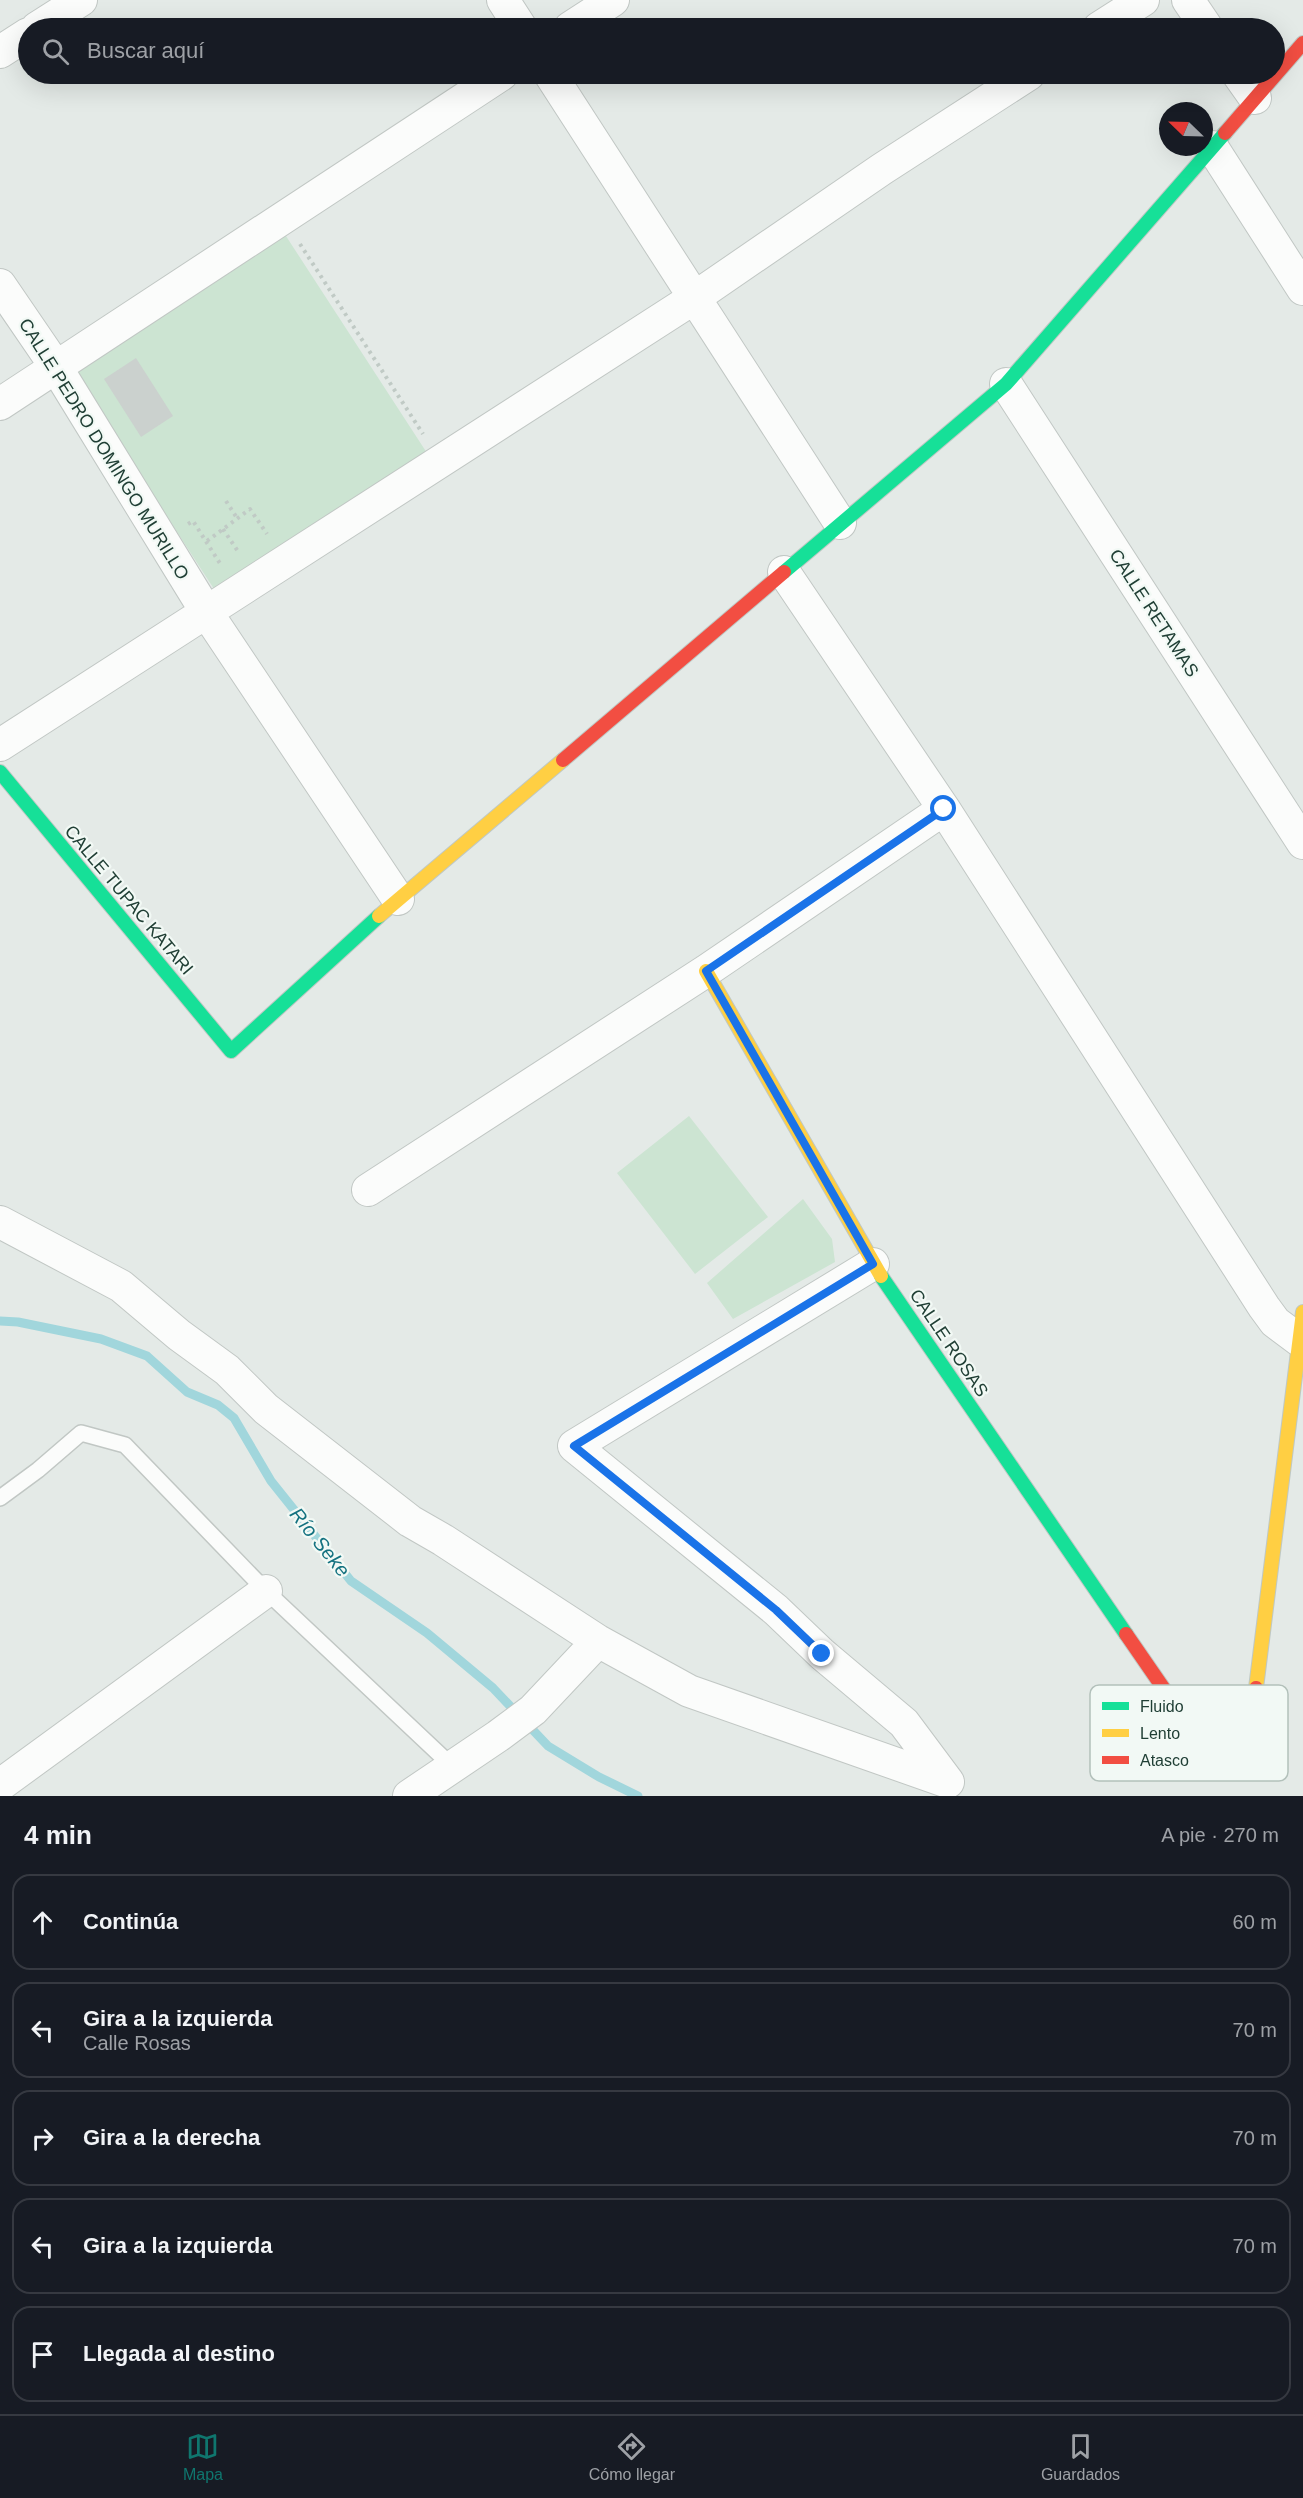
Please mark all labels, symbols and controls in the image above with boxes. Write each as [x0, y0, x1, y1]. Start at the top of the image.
search box [18, 18, 1285, 84]
icon: search [39, 35, 72, 68]
text: Buscar aquí [87, 38, 204, 63]
north arrow [1159, 102, 1213, 156]
street label: CALLE PEDRO DOMINGO MURILLO [15, 315, 193, 583]
street label: CALLE RETAMAS [1105, 546, 1203, 680]
route start [930, 795, 956, 821]
street label: CALLE TUPAC KATARI [61, 821, 197, 979]
street label: CALLE ROSAS [906, 1286, 992, 1400]
water label: Río Seke [286, 1503, 354, 1581]
route end [808, 1640, 834, 1666]
legend [1090, 1685, 1288, 1781]
text: Fluido [1140, 1698, 1184, 1715]
text: Lento [1140, 1725, 1180, 1742]
text: Atasco [1140, 1752, 1189, 1769]
text: 4 min [24, 1820, 92, 1850]
text: A pie · 270 m [1161, 1824, 1279, 1846]
icon: ahead [26, 1906, 59, 1939]
text: Continúa [83, 1909, 178, 1934]
text: 60 m [1233, 1911, 1277, 1933]
text: Gira a la izquierda [83, 2006, 273, 2031]
icon: left [26, 2014, 59, 2047]
text: 70 m [1233, 2019, 1277, 2041]
text: Calle Rosas [83, 2032, 191, 2054]
icon: right [26, 2122, 59, 2155]
text: Gira a la derecha [83, 2125, 260, 2150]
text: 70 m [1233, 2127, 1277, 2149]
icon: left [26, 2230, 59, 2263]
text: Gira a la izquierda [83, 2233, 273, 2258]
text: 70 m [1233, 2235, 1277, 2257]
icon: arrive [26, 2338, 59, 2371]
text: Llegada al destino [83, 2341, 275, 2366]
tab: Mapa [183, 2430, 223, 2484]
tab: Cómo llegar [589, 2430, 675, 2484]
tab: Guardados [1041, 2430, 1120, 2484]

